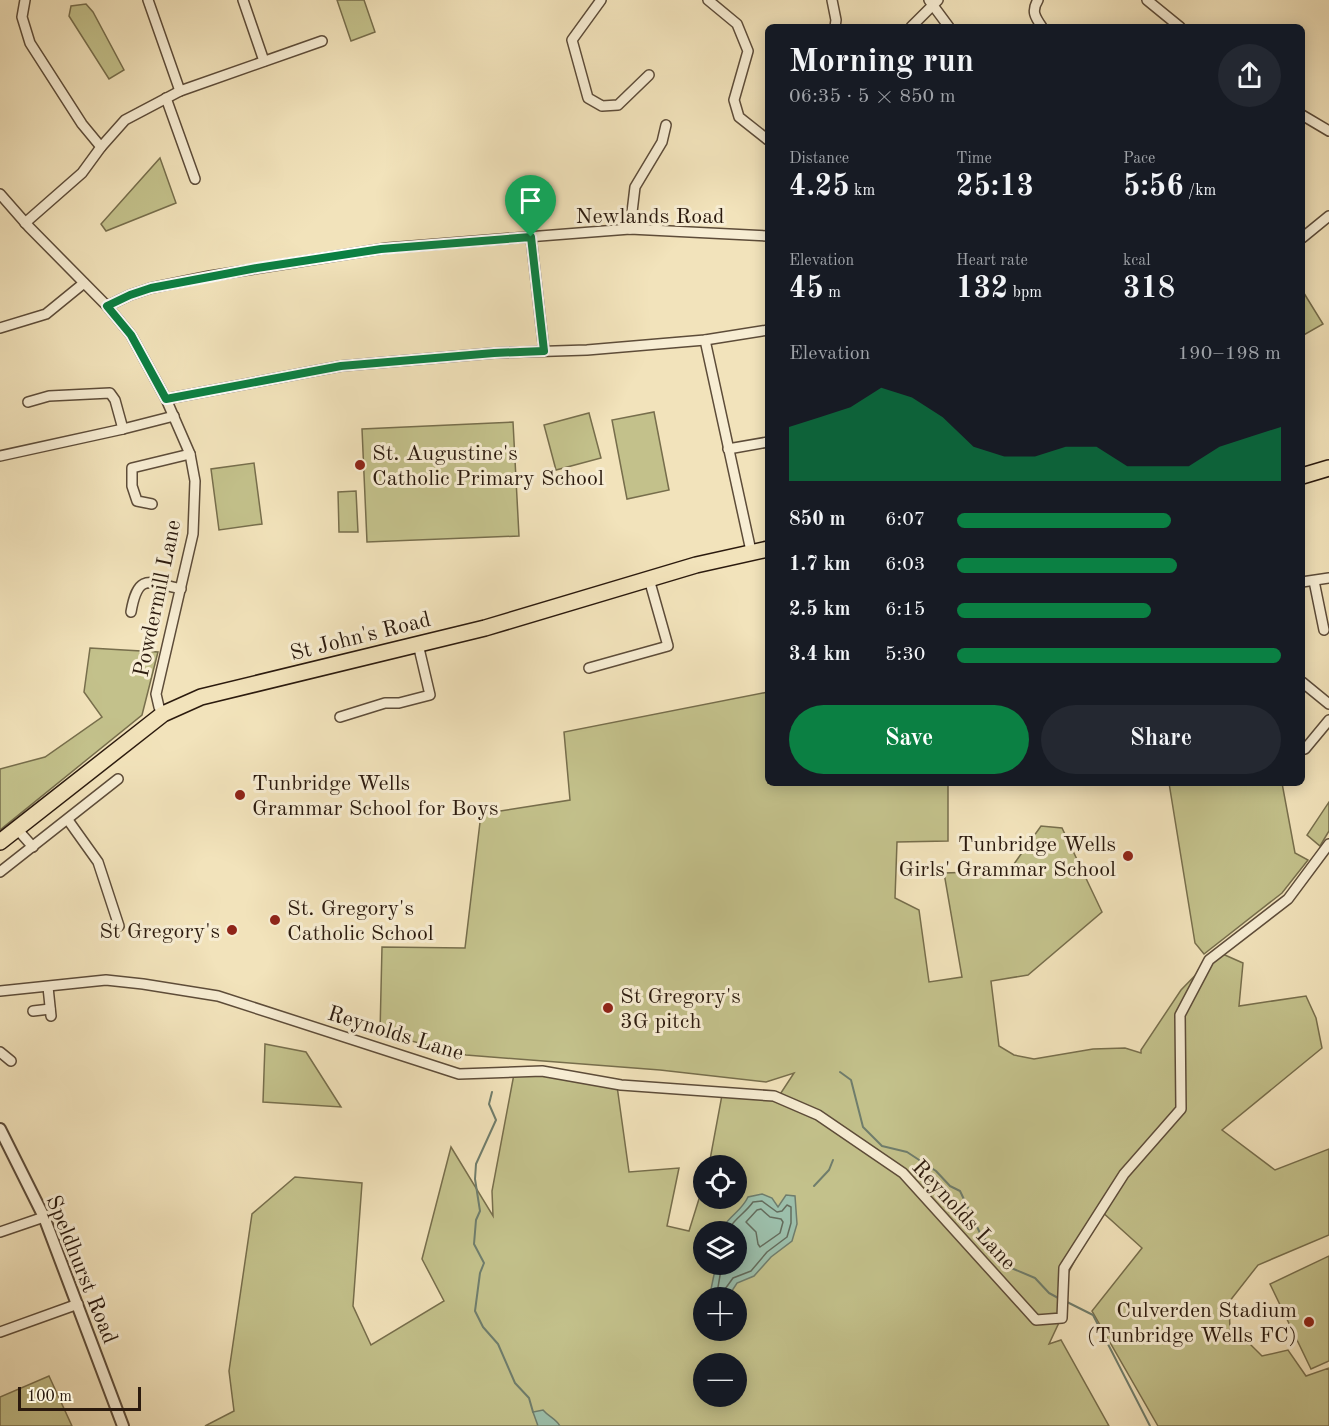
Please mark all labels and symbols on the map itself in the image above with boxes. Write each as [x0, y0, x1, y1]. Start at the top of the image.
pin [505, 175, 556, 237]
street label: Newlands Road [575, 206, 725, 228]
place label: St. Augustine's Catholic Primary School [372, 443, 604, 490]
marker: St. Augustine's Catholic Primary School [353, 458, 367, 472]
street label: Powdermill Lane [131, 518, 185, 679]
street label: St John's Road [288, 609, 433, 665]
place label: Tunbridge Wells Grammar School for Boys [252, 773, 499, 820]
marker: Tunbridge Wells Grammar School for Boys [233, 788, 247, 802]
place label: Tunbridge Wells Girls' Grammar School [899, 834, 1116, 881]
marker: Tunbridge Wells Girls' Grammar School [1121, 849, 1135, 863]
place label: St. Gregory's Catholic School [287, 898, 434, 945]
marker: St. Gregory's Catholic School [268, 913, 282, 927]
place label: St Gregory's [99, 921, 220, 943]
marker: St Gregory's [225, 923, 239, 937]
place label: St Gregory's 3G pitch [620, 986, 741, 1033]
marker: St Gregory's 3G pitch [601, 1001, 615, 1015]
street label: Reynolds Lane [325, 1003, 466, 1065]
street label: Reynolds Lane [907, 1156, 1020, 1274]
street label: Speldhurst Road [41, 1192, 121, 1347]
place label: Culverden Stadium (Tunbridge Wells FC) [1087, 1300, 1297, 1347]
marker: Culverden Stadium (Tunbridge Wells FC) [1302, 1315, 1316, 1329]
scale bar [18, 1384, 141, 1412]

